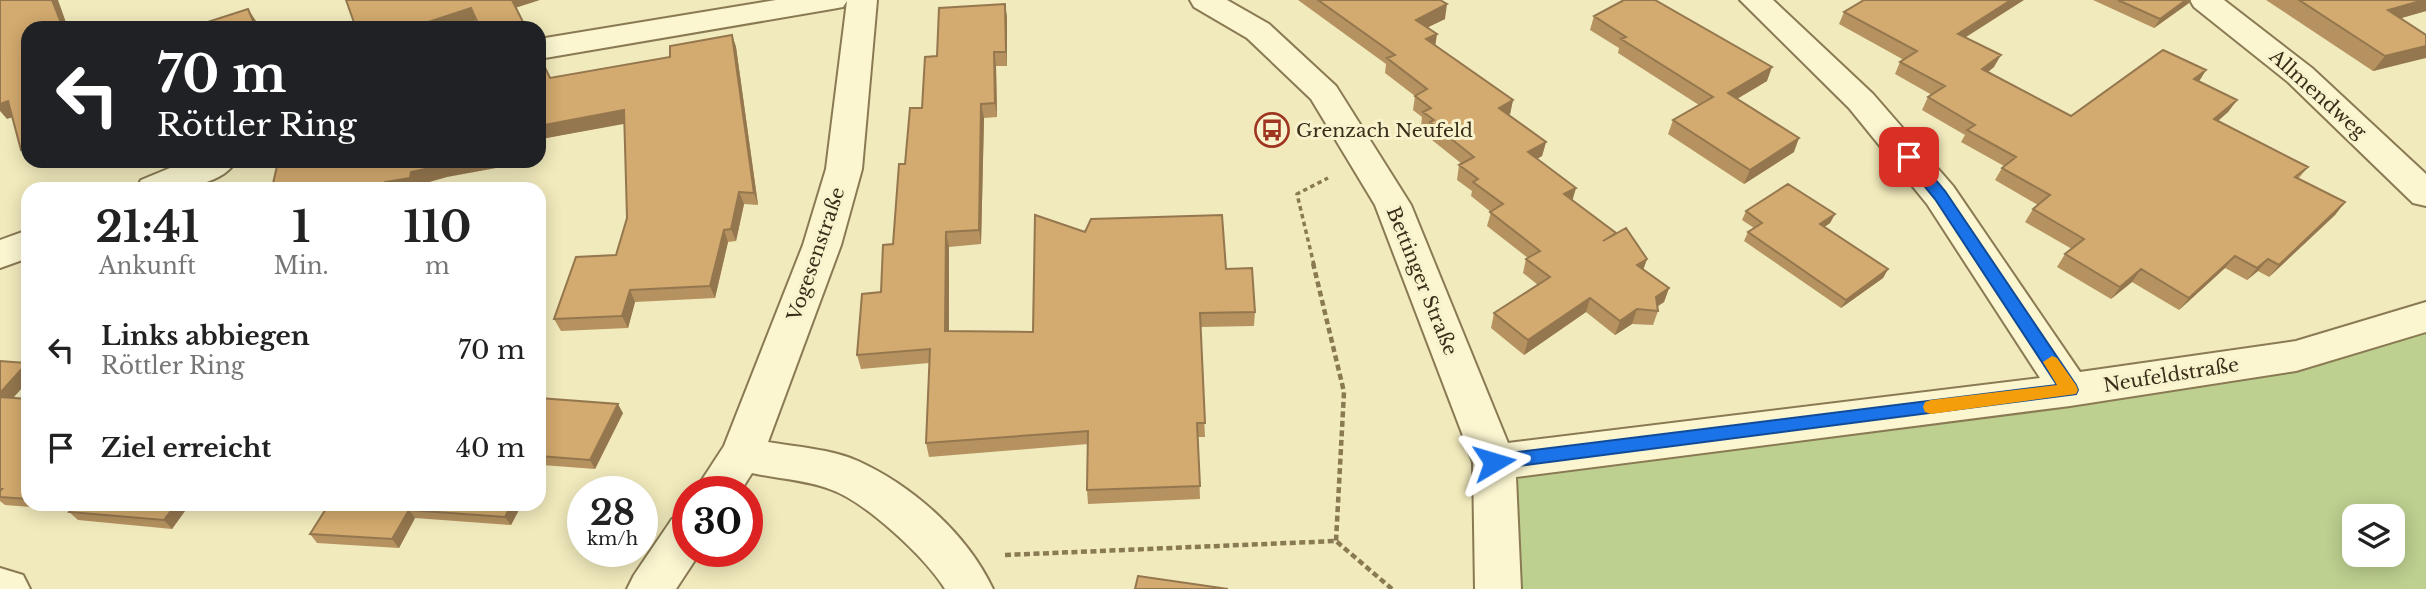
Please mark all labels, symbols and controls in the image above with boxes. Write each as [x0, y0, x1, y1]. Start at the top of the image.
text: 70 m [157, 44, 287, 105]
street label: Allmendweg [2264, 44, 2372, 144]
icon: left [42, 49, 133, 140]
text: Röttler Ring [157, 105, 357, 145]
bus stop icon: Grenzach Neufeld [1253, 111, 1291, 149]
place label: Grenzach Neufeld [1296, 119, 1473, 142]
pin [1879, 127, 1939, 187]
icon: arrive [1890, 138, 1928, 176]
street label: Vogesenstraße [782, 184, 850, 325]
text: 21:41 [96, 201, 199, 253]
text: 1 [292, 201, 310, 253]
text: 110 [403, 201, 472, 253]
street label: Bettinger Straße [1382, 203, 1462, 359]
text: Ankunft [99, 252, 196, 280]
text: Min. [274, 252, 329, 280]
text: m [425, 252, 450, 280]
text: Links abbiegen [101, 320, 310, 352]
icon: left [42, 331, 80, 369]
text: 70 m [458, 334, 525, 366]
text: Röttler Ring [101, 352, 245, 380]
street label: Neufeldstraße [2102, 353, 2240, 397]
position arrow [1457, 425, 1531, 499]
icon: arrive [42, 429, 80, 467]
text: Ziel erreicht [101, 432, 271, 464]
text: 40 m [456, 432, 525, 464]
speed limit sign: 30 [672, 476, 763, 567]
text: 28 [590, 491, 635, 534]
map controls [2342, 504, 2405, 567]
button: layers [2342, 504, 2405, 567]
text: km/h [587, 528, 638, 550]

